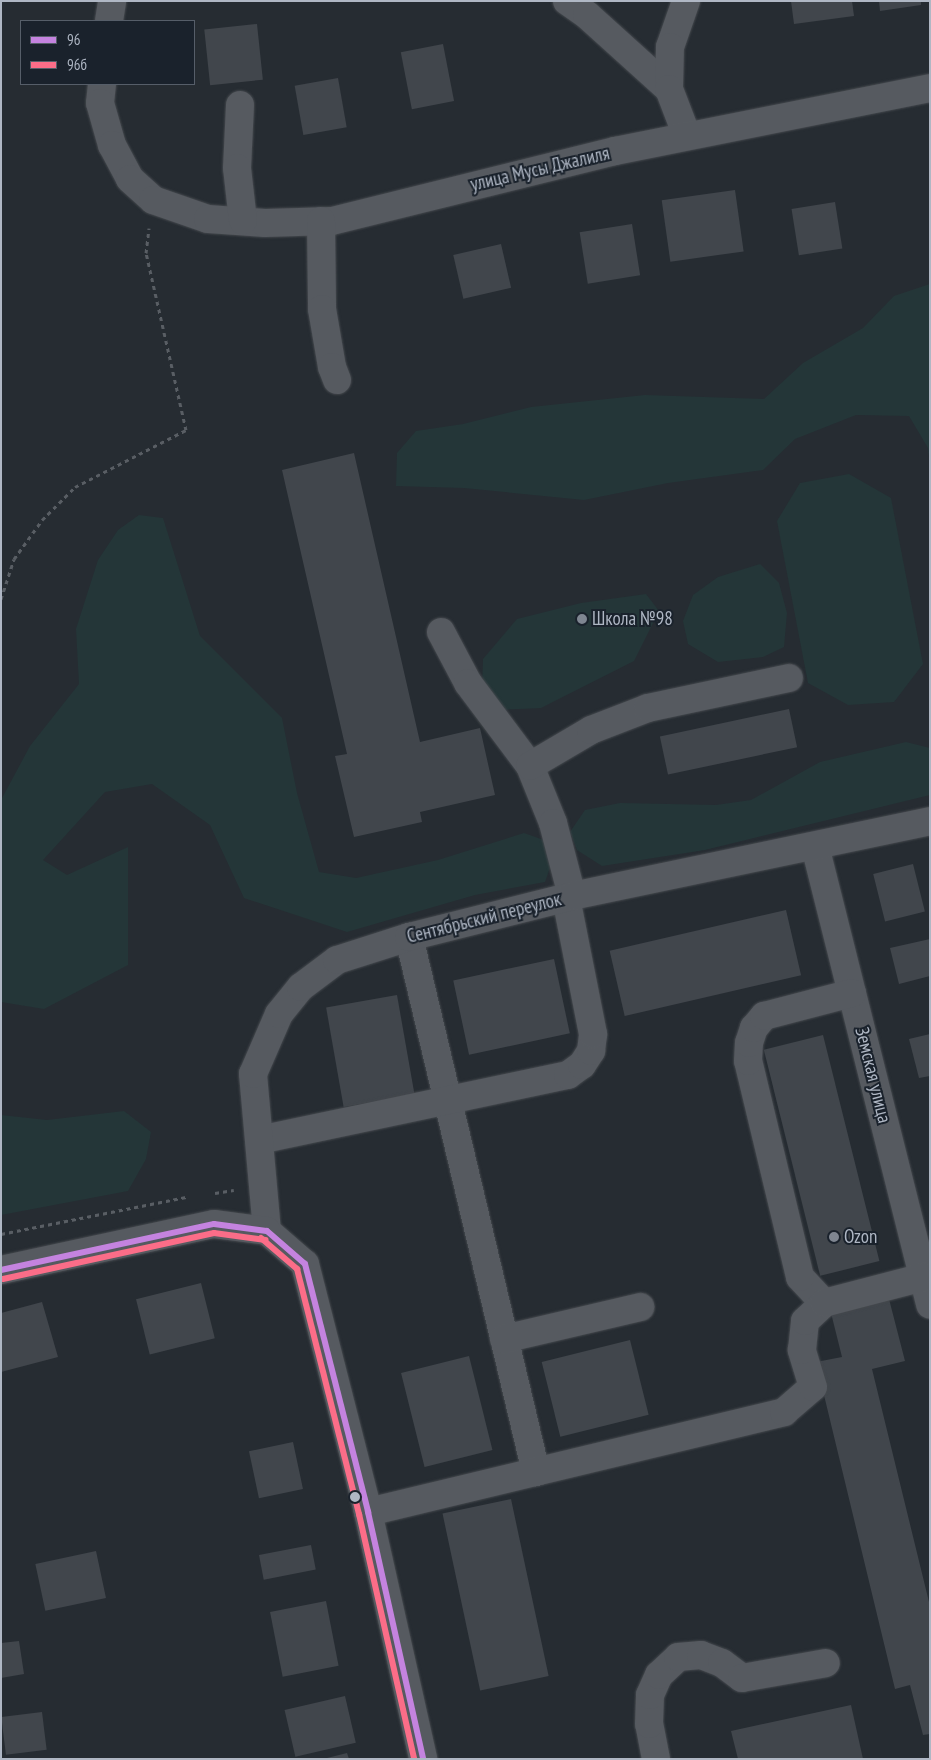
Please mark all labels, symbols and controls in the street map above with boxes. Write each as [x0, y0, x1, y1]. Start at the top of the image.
legend [20, 20, 195, 85]
text: 96 [67, 30, 81, 49]
text: 96б [67, 55, 87, 74]
street label: улица Мусы Джалиля [468, 142, 612, 196]
place label: Школа №98 [592, 608, 673, 630]
marker: Школа №98 [576, 613, 588, 625]
street label: Сентябрьский переулок [405, 888, 563, 948]
street label: Земская улица [850, 1025, 896, 1125]
place label: Ozon [844, 1226, 877, 1248]
marker: Ozon [828, 1231, 840, 1243]
unlabelled marker [350, 1492, 360, 1502]

